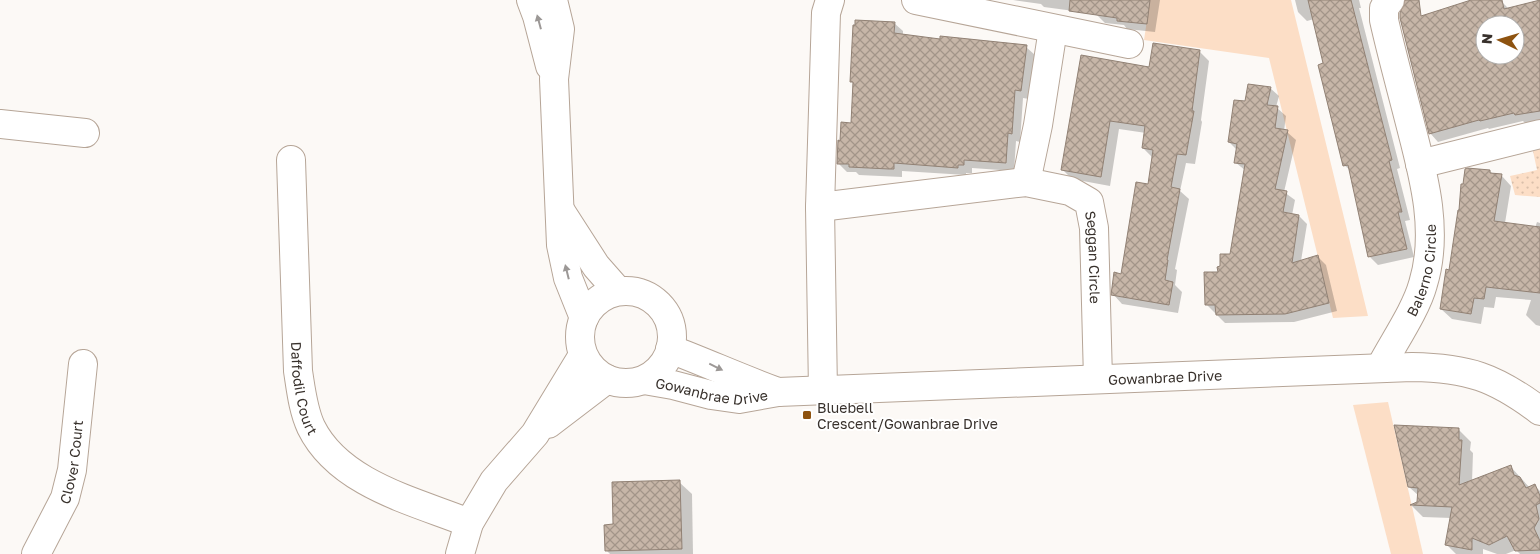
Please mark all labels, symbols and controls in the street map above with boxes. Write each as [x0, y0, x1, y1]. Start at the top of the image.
one-way arrow [534, 15, 542, 30]
north arrow [1475, 15, 1525, 65]
text: N [1478, 33, 1495, 45]
street label: Seggan Circle [1082, 209, 1105, 304]
street label: Balerno Circle [1402, 224, 1438, 319]
one-way arrow [563, 265, 571, 280]
street label: Daffodil Court [289, 341, 322, 438]
one-way arrow [708, 363, 723, 371]
street label: Gowanbrae Drive [1108, 366, 1222, 387]
street label: Gowanbrae Drive [654, 374, 769, 408]
place label: Bluebell Crescent/Gowanbrae Drive [817, 399, 998, 432]
marker: Bluebell Crescent/Gowanbrae Drive [801, 409, 813, 421]
street label: Clover Court [55, 419, 86, 507]

